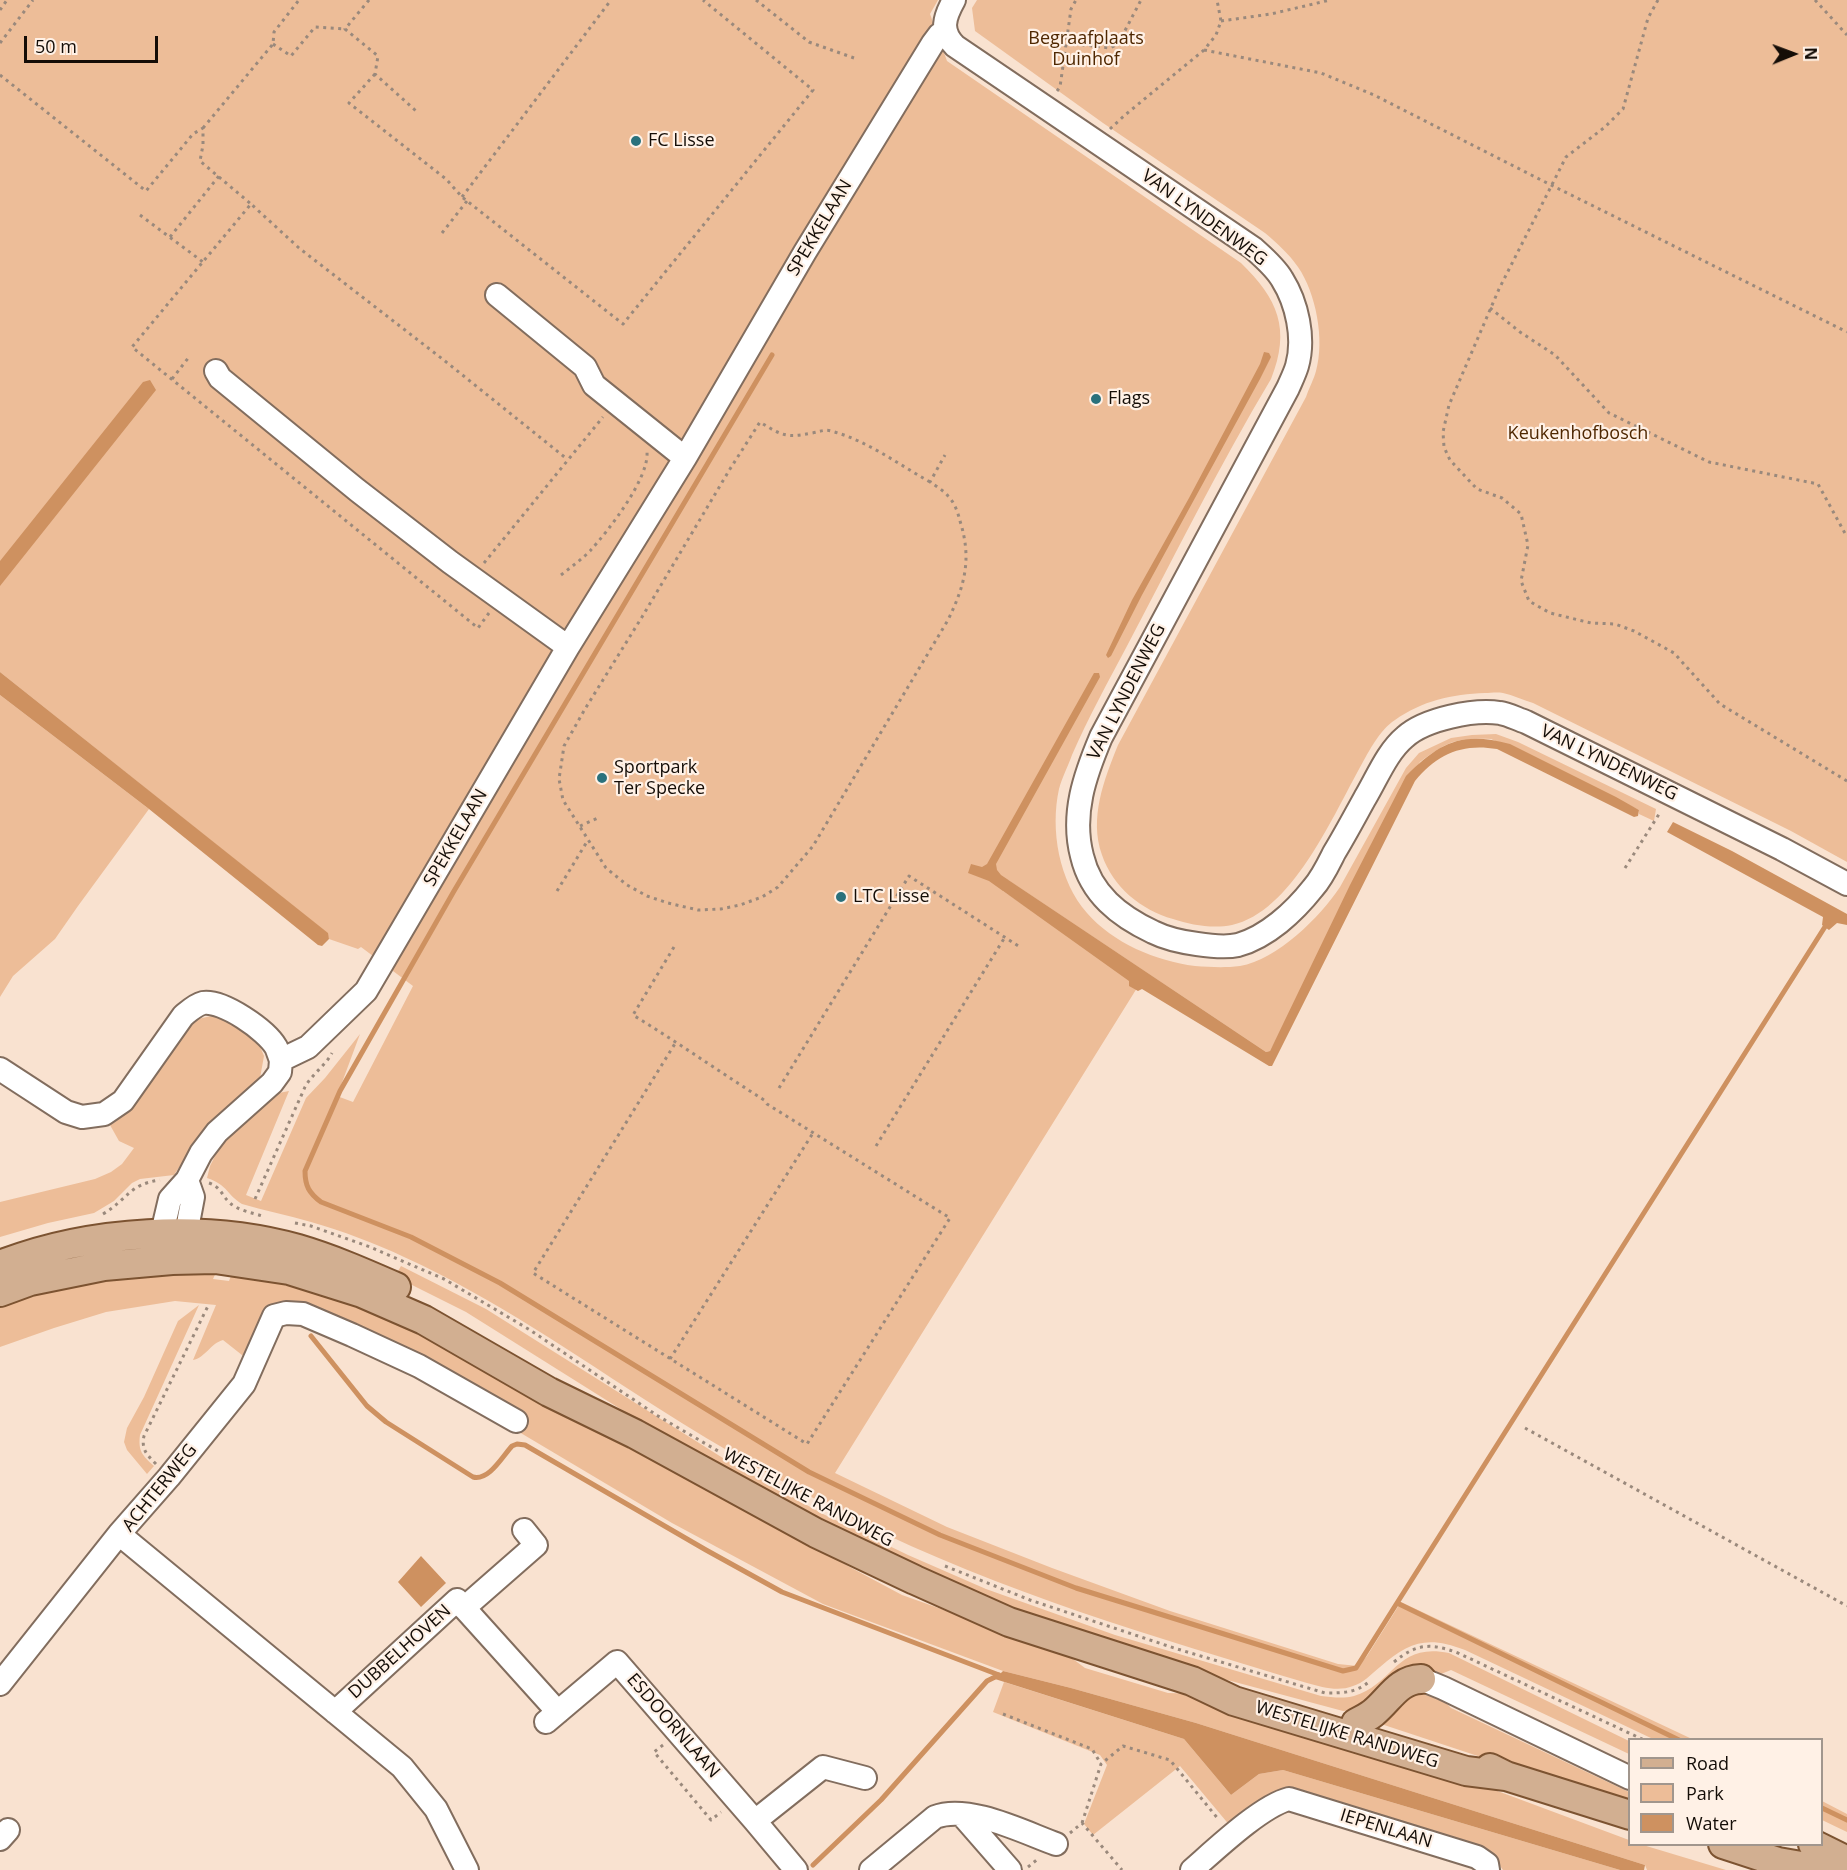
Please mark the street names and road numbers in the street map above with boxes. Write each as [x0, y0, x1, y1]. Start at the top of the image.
street label: VAN LYNDENWEG [1137, 165, 1271, 271]
street label: SPEKKELAAN [783, 176, 857, 280]
street label: VAN LYNDENWEG [1083, 620, 1171, 764]
street label: VAN LYNDENWEG [1537, 720, 1681, 806]
street label: SPEKKELAAN [420, 786, 492, 890]
street label: ACHTERWEG [118, 1440, 202, 1536]
street label: WESTELIJKE RANDWEG [719, 1444, 897, 1552]
street label: DUBBELHOVEN [344, 1600, 456, 1704]
street label: ESDOORNLAAN [622, 1669, 724, 1783]
street label: WESTELIJKE RANDWEG [1253, 1697, 1441, 1773]
street label: IEPENLAAN [1337, 1805, 1435, 1853]

